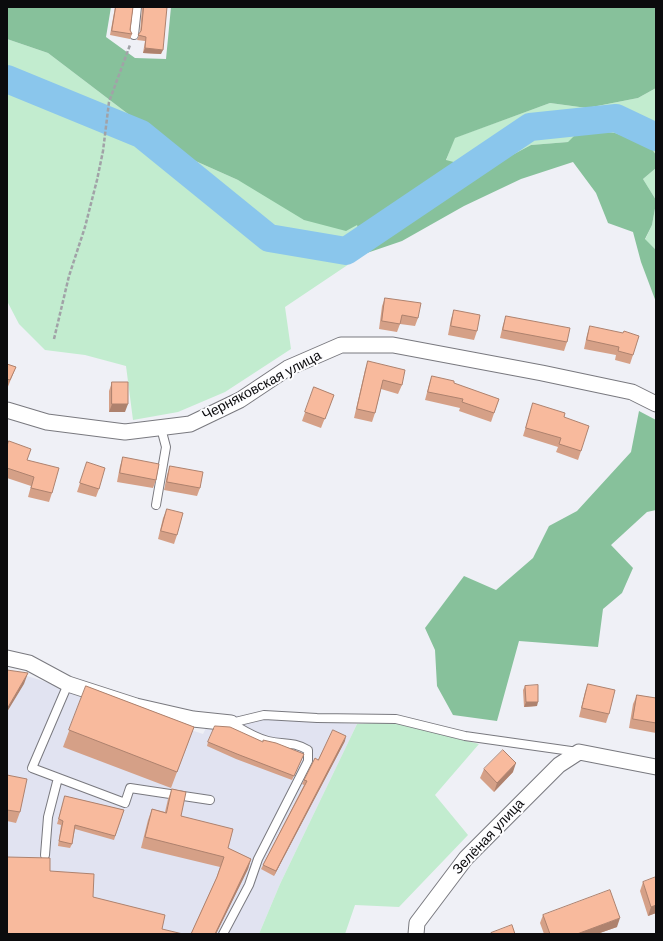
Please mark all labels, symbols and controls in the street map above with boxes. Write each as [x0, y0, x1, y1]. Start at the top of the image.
street label: Черняковская улица [200, 347, 324, 425]
street label: Зелёная улица [450, 796, 528, 878]

